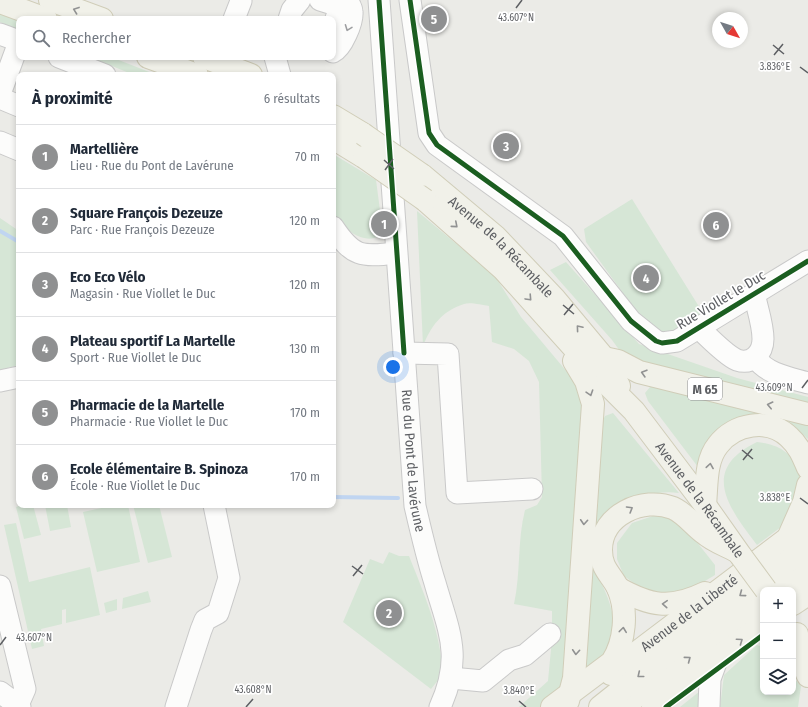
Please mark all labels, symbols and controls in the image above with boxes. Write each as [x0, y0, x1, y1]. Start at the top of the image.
pin: 5 [421, 4, 447, 34]
one-way arrow [73, 6, 80, 14]
text: 43.607°N [498, 12, 534, 24]
north arrow [712, 12, 748, 48]
search box [16, 16, 336, 60]
one-way arrow [345, 24, 353, 31]
icon: search [30, 27, 52, 49]
text: Rechercher [62, 29, 131, 47]
text: 3.836°E [760, 61, 790, 73]
text: À proximité [32, 88, 113, 109]
text: 6 résultats [264, 91, 320, 106]
pin: 3 [493, 131, 519, 161]
text: Martellière [70, 140, 139, 158]
text: 1 [42, 149, 48, 164]
text: 70 m [295, 149, 320, 164]
text: Lieu · Rue du Pont de Lavérune [70, 158, 234, 173]
street label: Avenue de la Récambale [445, 192, 557, 301]
text: Square François Dezeuze [70, 204, 223, 222]
pin: 1 [371, 209, 397, 239]
pin: 6 [703, 210, 729, 240]
text: 2 [42, 213, 48, 228]
text: 120 m [289, 213, 320, 228]
one-way arrow [450, 221, 457, 228]
text: Parc · Rue François Dezeuze [70, 222, 215, 237]
pin: 4 [633, 263, 659, 293]
street label: Rue Viollet le Duc [674, 267, 768, 333]
text: Eco Eco Vélo [70, 268, 146, 286]
text: 3 [42, 277, 48, 292]
text: 120 m [289, 277, 320, 292]
text: Magasin · Rue Viollet le Duc [70, 286, 216, 301]
one-way arrow [524, 293, 531, 301]
one-way arrow [577, 326, 584, 333]
text: Plateau sportif La Martelle [70, 332, 235, 350]
text: 4 [42, 341, 48, 356]
text: 130 m [289, 341, 320, 356]
text: Sport · Rue Viollet le Duc [70, 350, 201, 365]
your location [383, 357, 403, 377]
one-way arrow [641, 369, 648, 378]
road number: M 65 [688, 378, 722, 400]
text: 43.609°N [756, 382, 792, 394]
street label: Rue du Pont de Lavérune [398, 389, 429, 534]
one-way arrow [585, 389, 594, 396]
text: Pharmacie de la Martelle [70, 396, 224, 414]
one-way arrow [767, 401, 774, 410]
text: 5 [42, 405, 48, 420]
text: 170 m [290, 405, 320, 420]
text: Pharmacie · Rue Viollet le Duc [70, 414, 228, 429]
street label: Avenue de la Récambale [652, 439, 748, 561]
text: Ecole élémentaire B. Spinoza [70, 460, 248, 478]
one-way arrow [705, 463, 713, 469]
text: 6 [42, 469, 48, 484]
text: 170 m [290, 469, 320, 484]
text: École · Rue Viollet le Duc [70, 478, 200, 493]
text: 3.838°E [760, 492, 791, 504]
one-way arrow [626, 507, 633, 514]
one-way arrow [579, 519, 588, 525]
street label: Avenue de la Liberté [637, 571, 741, 655]
map controls [760, 587, 796, 695]
button: + [760, 587, 796, 623]
one-way arrow [740, 589, 747, 596]
pin: 2 [376, 598, 402, 628]
one-way arrow [662, 599, 668, 608]
button: − [760, 623, 796, 659]
one-way arrow [618, 627, 627, 633]
text: 43.607°N [16, 632, 52, 644]
one-way arrow [736, 638, 743, 646]
one-way arrow [571, 649, 580, 655]
one-way arrow [683, 657, 690, 664]
button: layers [760, 659, 796, 695]
one-way arrow [638, 670, 645, 677]
text: 43.608°N [234, 684, 272, 696]
text: 3.840°E [503, 685, 535, 697]

